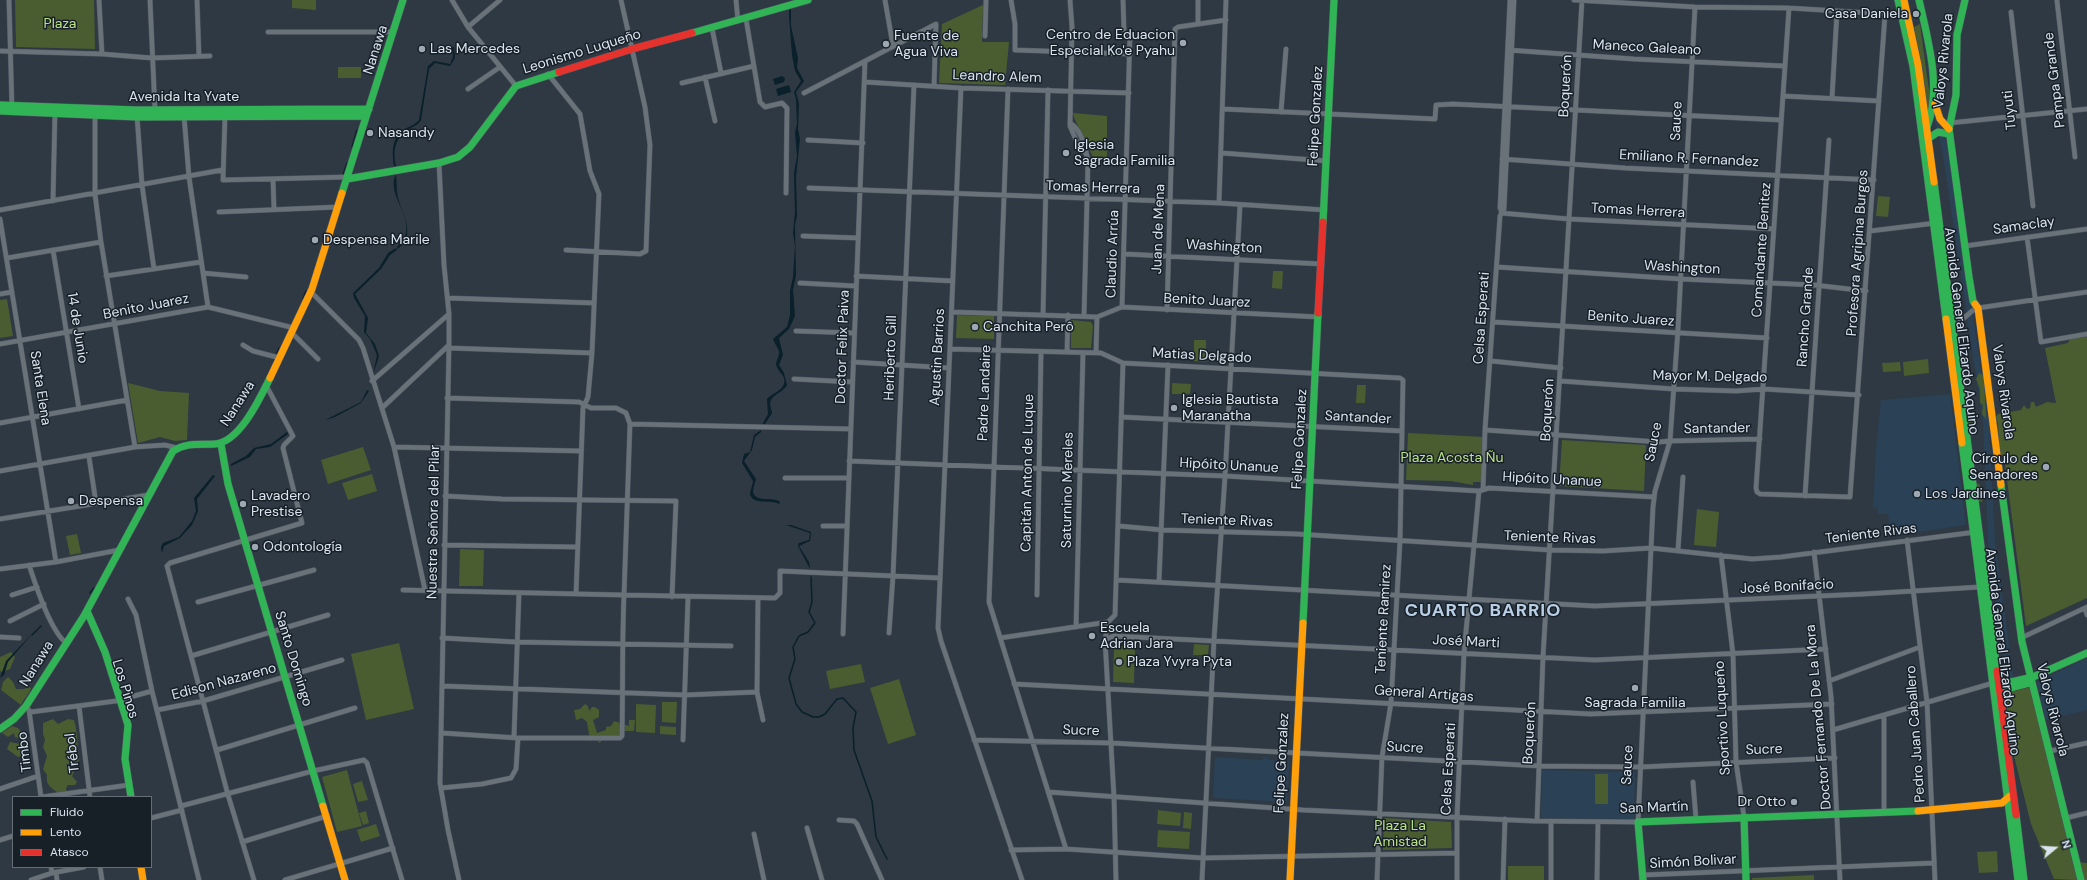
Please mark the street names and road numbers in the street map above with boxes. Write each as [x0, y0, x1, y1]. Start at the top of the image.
street label: Valoys Rivarola [1931, 13, 1957, 109]
street label: Nanawa [360, 23, 392, 77]
street label: Leonismo Luqueño [521, 26, 643, 78]
street label: Pampa Grande [2041, 31, 2069, 129]
street label: Maneco Galeano [1592, 37, 1702, 59]
street label: Boquerón [1556, 54, 1576, 118]
street label: Felipe Gonzalez [1305, 65, 1327, 167]
street label: Leandro Alem [952, 67, 1042, 87]
street label: Avenida Ita Yvate [129, 89, 239, 105]
street label: Tuyuti [2000, 89, 2020, 131]
street label: Sauce [1668, 101, 1686, 141]
street label: Emiliano R. Fernandez [1619, 147, 1759, 171]
street label: Profesora Agripina Burgos [1844, 169, 1872, 337]
street label: Tomas Herrera [1046, 178, 1140, 198]
street label: Comandante Benitez [1749, 182, 1775, 318]
street label: Juan de Mena [1149, 184, 1169, 274]
street label: Tomas Herrera [1591, 200, 1685, 222]
street label: Claudio Arrúa [1103, 210, 1123, 298]
street label: Samaclay [1992, 213, 2056, 239]
street label: Avenida General Elizardo Aquino [1940, 226, 1982, 436]
street label: Washington [1185, 237, 1263, 257]
street label: Washington [1643, 258, 1721, 278]
street label: Rancho Grande [1794, 267, 1818, 367]
street label: Celsa Esperati [1470, 271, 1494, 365]
street label: Benito Juarez [102, 290, 190, 324]
street label: Doctor Felix Paiva [833, 290, 853, 404]
street label: Benito Juarez [1163, 290, 1251, 312]
street label: 14 de Junio [63, 291, 91, 365]
street label: Agustin Barrios [927, 308, 949, 406]
street label: Benito Juarez [1587, 308, 1675, 330]
street label: Heriberto Gill [881, 315, 901, 401]
street label: Valoys Rivarola [1988, 344, 2018, 440]
street label: Padre Landaire [975, 345, 995, 441]
street label: Matias Delgado [1152, 345, 1252, 367]
street label: Santa Elena [26, 350, 54, 426]
street label: Mayor M. Delgado [1652, 368, 1768, 386]
street label: Nanawa [217, 378, 259, 430]
street label: Boquerón [1538, 378, 1558, 442]
street label: Felipe Gonzalez [1289, 388, 1311, 490]
street label: Capitán Anton de Luque [1018, 394, 1038, 552]
street label: Santander [1324, 408, 1392, 428]
street label: Santander [1683, 420, 1751, 438]
street label: Sauce [1642, 421, 1666, 463]
street label: Saturnino Mereles [1059, 432, 1077, 548]
street label: Nuestra Señora del Pilar [424, 445, 444, 599]
street label: Hipóito Unanue [1179, 455, 1279, 477]
street label: Hipóito Unanue [1502, 469, 1602, 491]
street label: Teniente Rivas [1181, 511, 1273, 531]
street label: Teniente Rivas [1824, 520, 1918, 548]
street label: Teniente Rivas [1504, 528, 1596, 548]
street label: Avenida General Elizardo Aquino [1981, 547, 2023, 757]
street label: Teniente Ramirez [1373, 564, 1395, 674]
street label: José Bonifacio [1740, 576, 1834, 598]
street label: Santo Domingo [271, 609, 315, 709]
street label: Doctor Fernando De La Mora [1803, 624, 1835, 810]
street label: José Marti [1432, 632, 1500, 652]
street label: Nanawa [16, 638, 58, 690]
street label: Los Pinos [108, 657, 142, 721]
street label: Edison Nazareno [170, 660, 278, 704]
street label: Sportivo Luqueño [1712, 660, 1734, 776]
street label: Valoys Rivarola [2032, 662, 2072, 758]
street label: Pedro Juan Caballero [1903, 665, 1929, 803]
street label: General Artigas [1374, 682, 1474, 706]
street label: Boquerón [1520, 701, 1540, 765]
street label: Felipe Gonzalez [1271, 712, 1293, 814]
street label: Sucre [1062, 722, 1100, 740]
street label: Celsa Esperati [1438, 722, 1460, 816]
street label: Timbo [14, 731, 36, 773]
street label: Trébol [62, 732, 84, 774]
street label: Sucre [1386, 739, 1424, 757]
street label: Sucre [1745, 741, 1783, 759]
street label: Sauce [1619, 745, 1637, 785]
street label: San Martín [1619, 798, 1689, 818]
street label: Simón Bolivar [1649, 851, 1737, 873]

